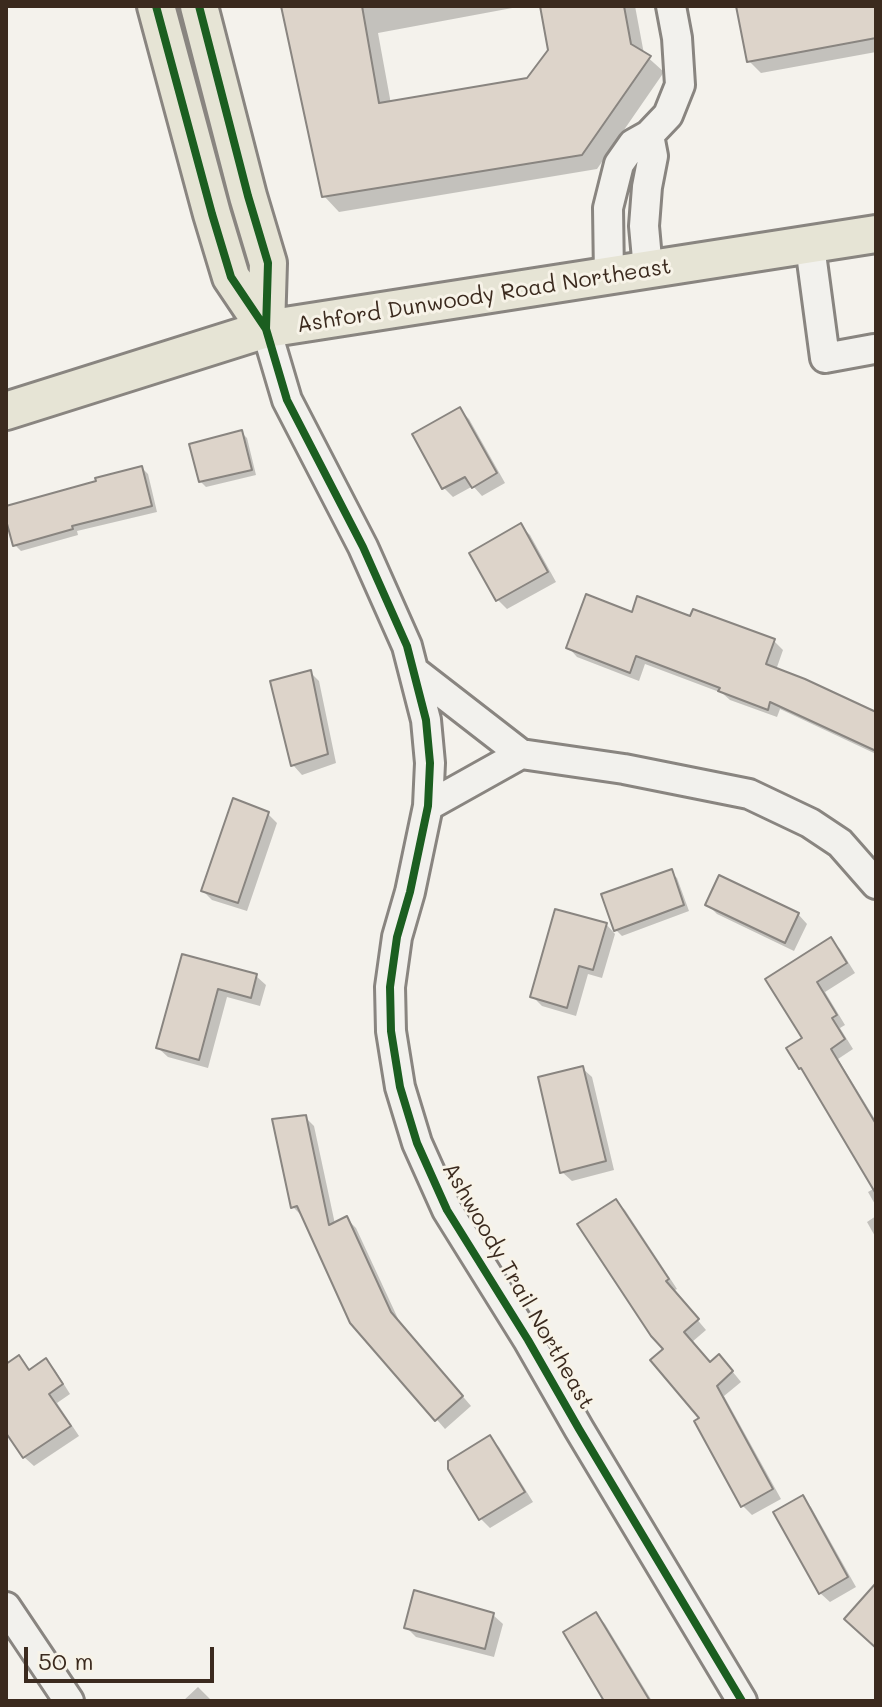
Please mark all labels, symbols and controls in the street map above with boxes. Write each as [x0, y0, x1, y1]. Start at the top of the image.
street label: Ashford Dunwoody Road Northeast [295, 253, 673, 339]
street label: Ashwoody Trail Northeast [436, 1158, 600, 1414]
scale bar [28, 1631, 218, 1681]
text: 50 m [38, 1645, 94, 1676]

